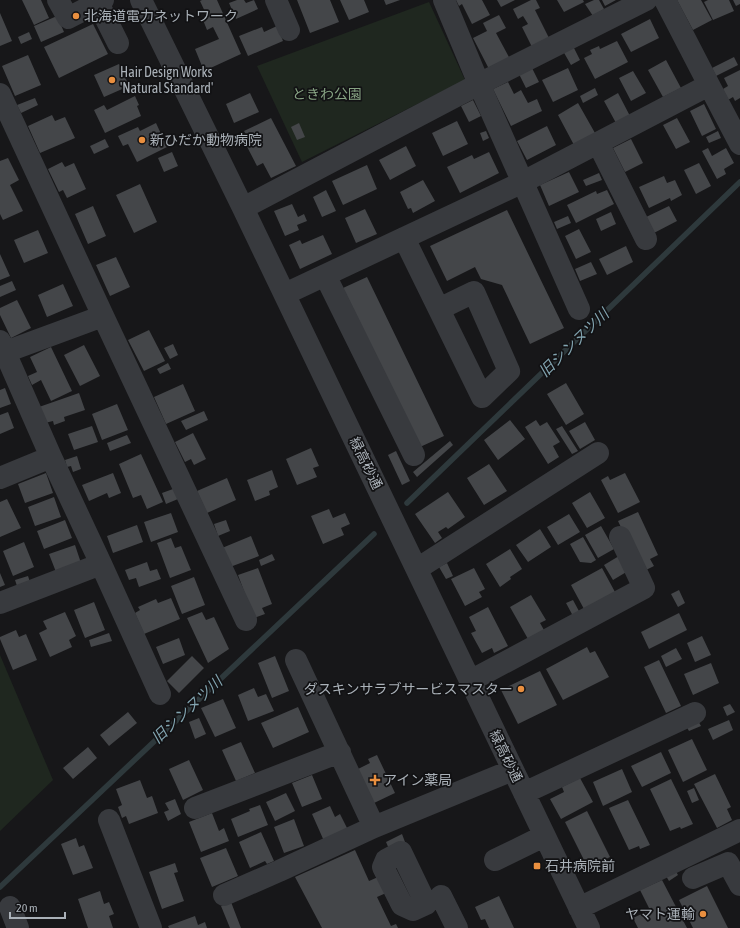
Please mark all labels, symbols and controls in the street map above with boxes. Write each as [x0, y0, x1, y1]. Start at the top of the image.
place label: 北海道電力ネットワーク [84, 8, 238, 24]
marker: 北海道電力ネットワーク [71, 11, 81, 21]
place label: Hair Design Works 'Natural Standard' [120, 64, 213, 96]
marker: Hair Design Works 'Natural Standard' [107, 75, 117, 85]
park label: ときわ公園 [292, 86, 362, 102]
place label: 新ひだか動物病院 [150, 132, 262, 148]
marker: 新ひだか動物病院 [137, 135, 147, 145]
water label: 旧シンヌツ川 [535, 304, 613, 380]
street label: 緑高砂通 [347, 434, 385, 492]
water label: 旧シンヌツ川 [148, 671, 227, 747]
place label: ダスキンサラブサービスマスター [304, 681, 513, 697]
marker: ダスキンサラブサービスマスター [516, 684, 526, 694]
street label: 緑高砂通 [487, 727, 525, 785]
place label: アイン薬局 [383, 772, 452, 788]
marker: アイン薬局 [370, 775, 380, 785]
place label: 石井病院前 [545, 858, 615, 874]
marker: 石井病院前 [532, 861, 542, 871]
scale bar [10, 894, 65, 920]
text: 20 m [16, 901, 38, 915]
place label: ヤマト運輸 [625, 906, 695, 922]
marker: ヤマト運輸 [698, 909, 708, 919]

